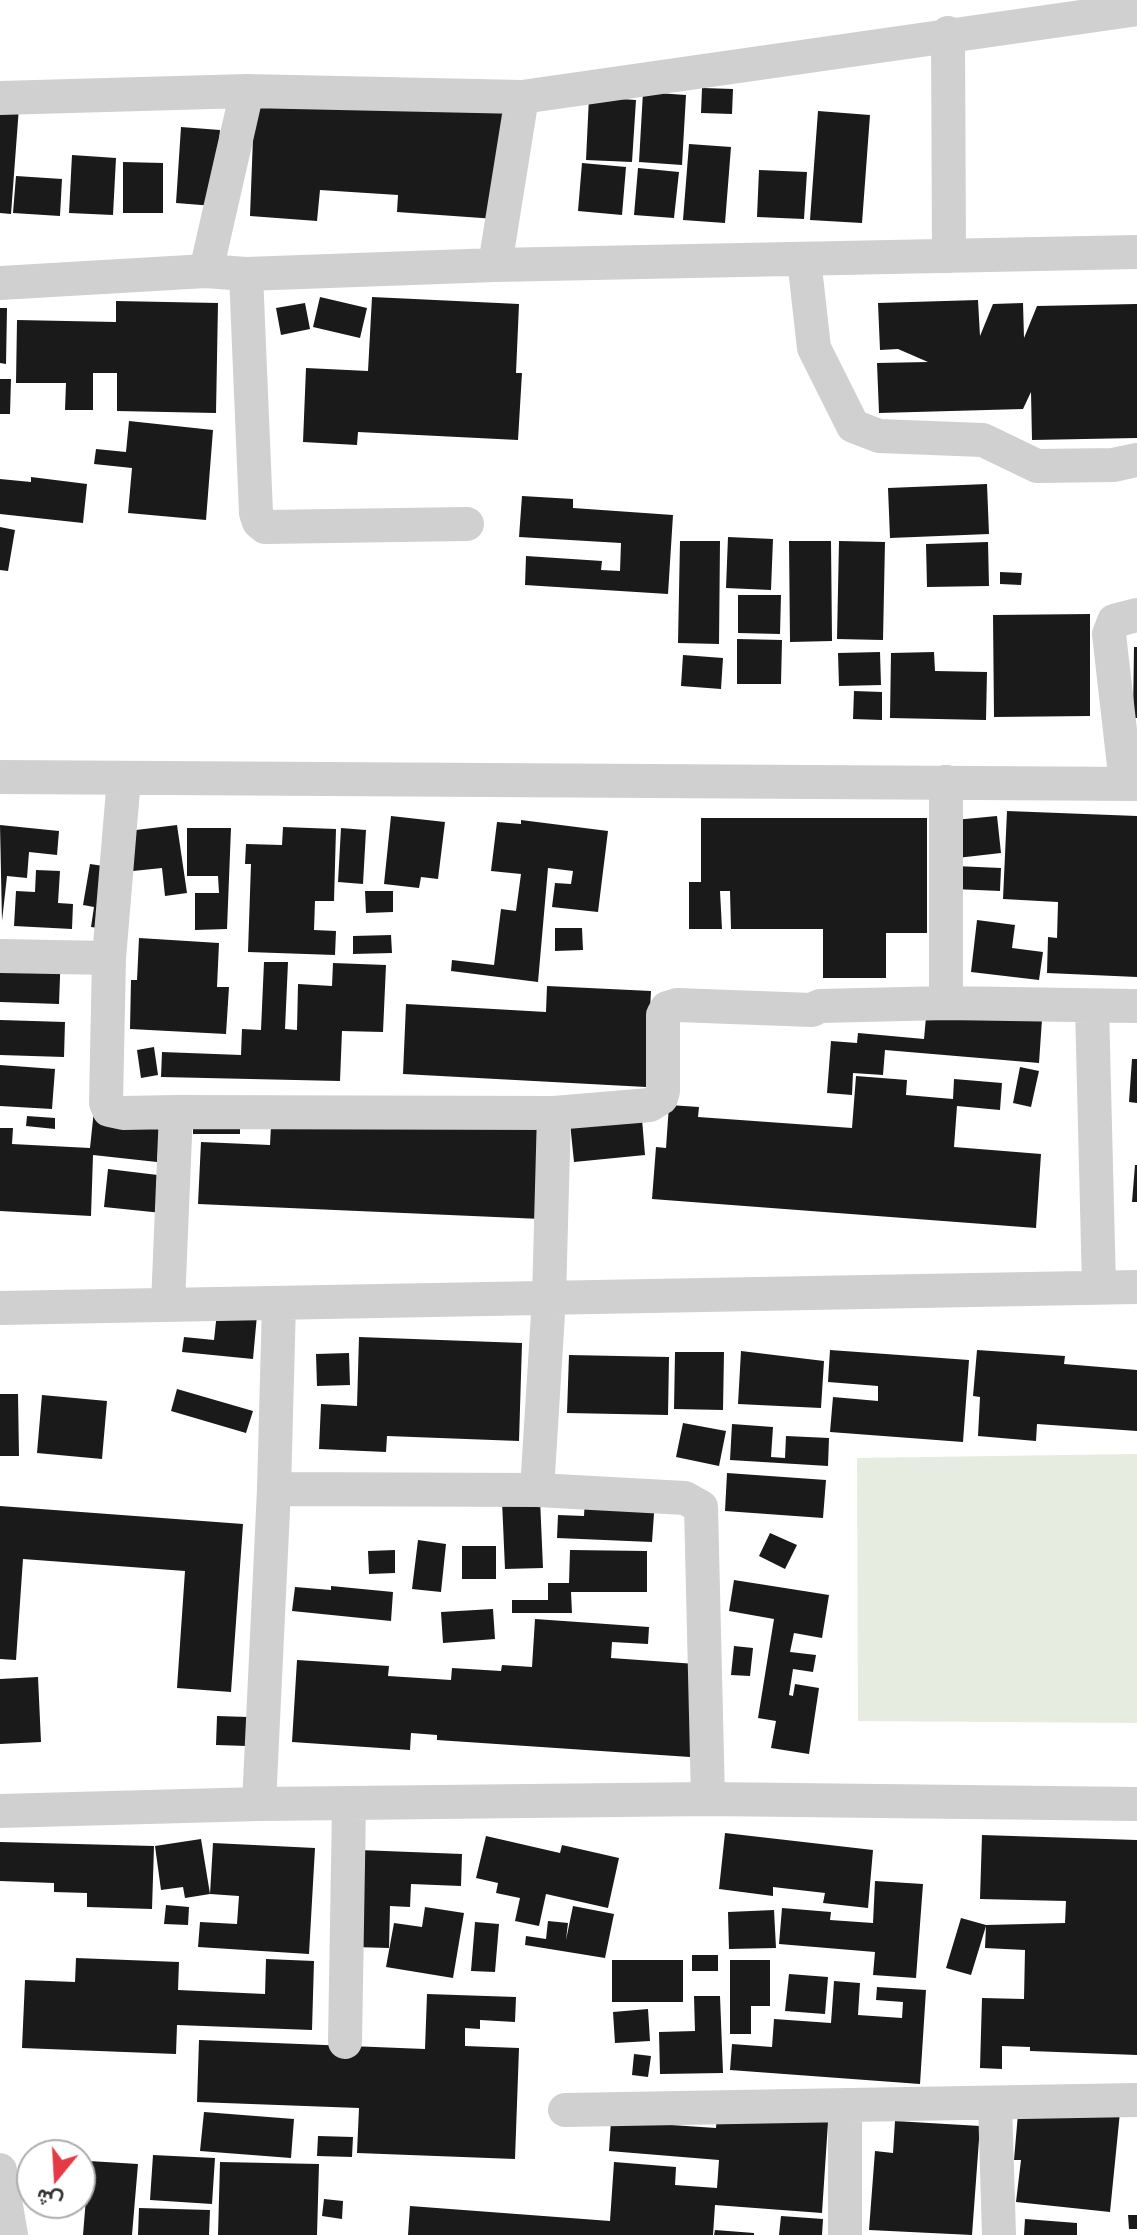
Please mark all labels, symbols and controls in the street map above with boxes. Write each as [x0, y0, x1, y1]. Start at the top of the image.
north arrow [16, 2139, 96, 2219]
text: ش [32, 2183, 66, 2217]

